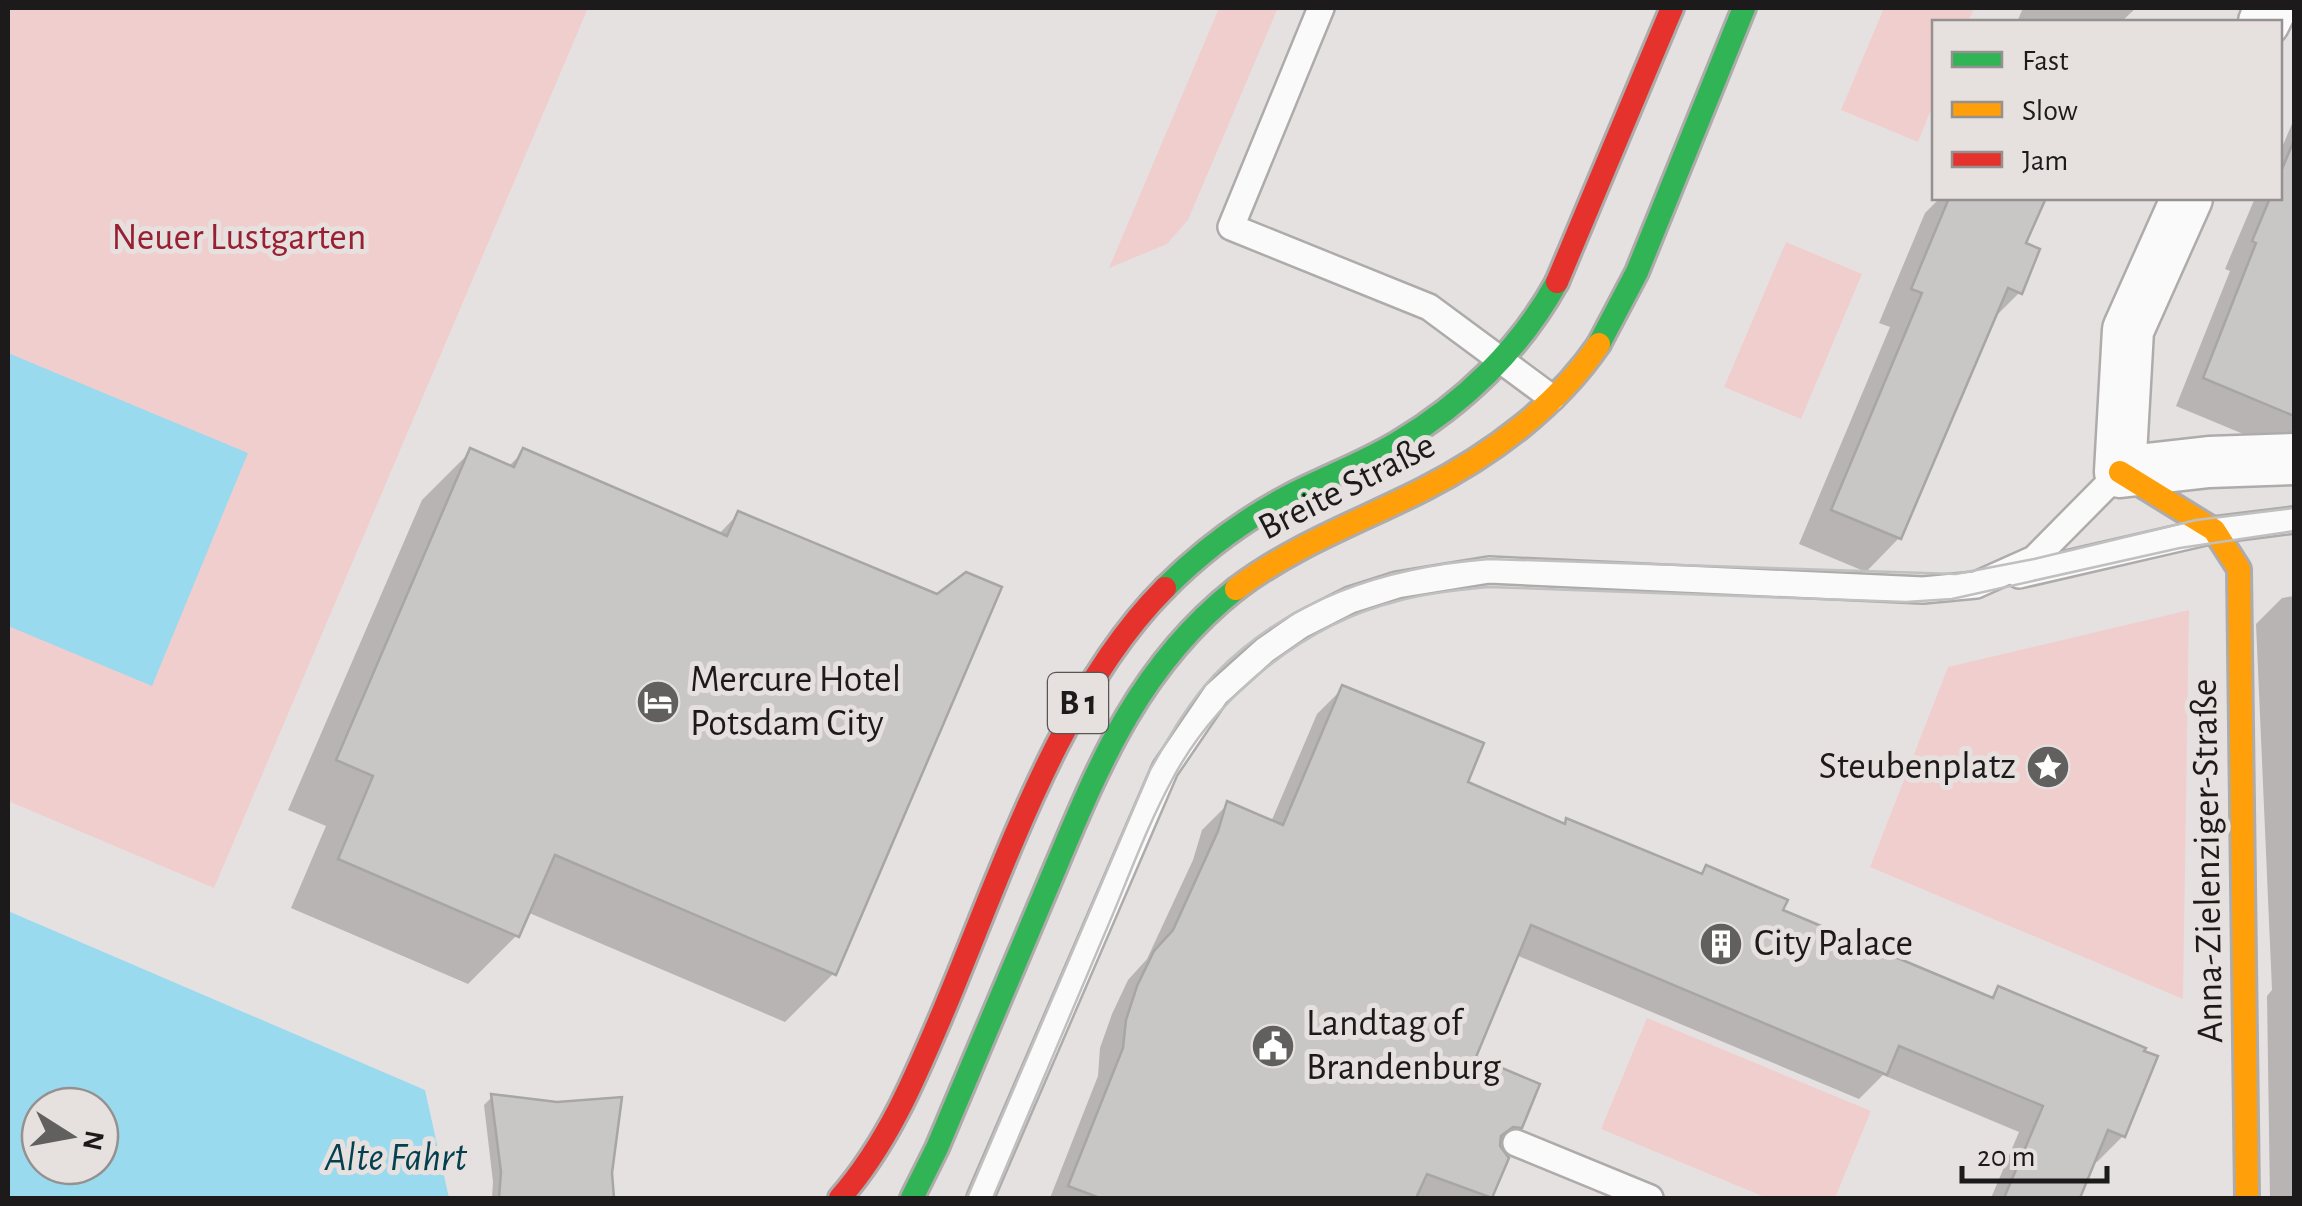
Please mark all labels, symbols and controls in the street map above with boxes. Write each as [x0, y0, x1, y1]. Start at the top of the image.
legend [1932, 20, 2282, 200]
text: Fast [2022, 46, 2069, 76]
text: Slow [2022, 96, 2078, 126]
text: Jam [2022, 146, 2068, 176]
park label: Neuer Lustgarten [112, 219, 366, 257]
street label: Breite Straße [1253, 426, 1441, 548]
place label: Mercure Hotel Potsdam City [690, 661, 901, 743]
road number: B 1 [1048, 673, 1108, 733]
street label: Anna-Zielenziger-Straße [2186, 678, 2230, 1044]
hotel icon: Mercure Hotel Potsdam City [635, 679, 681, 725]
place icon: Steubenplatz [2025, 744, 2071, 790]
place label: Steubenplatz [1819, 748, 2016, 786]
building icon: City Palace [1698, 921, 1744, 967]
place label: City Palace [1754, 925, 1913, 963]
place label: Landtag of Brandenburg [1306, 1005, 1501, 1087]
public building icon: Landtag of Brandenburg [1250, 1023, 1296, 1069]
north arrow [20, 1086, 120, 1186]
scale bar [1962, 1121, 2107, 1183]
text: N [77, 1128, 108, 1153]
water label: Alte Fahrt [324, 1138, 468, 1178]
text: 20 m [1977, 1142, 2035, 1172]

